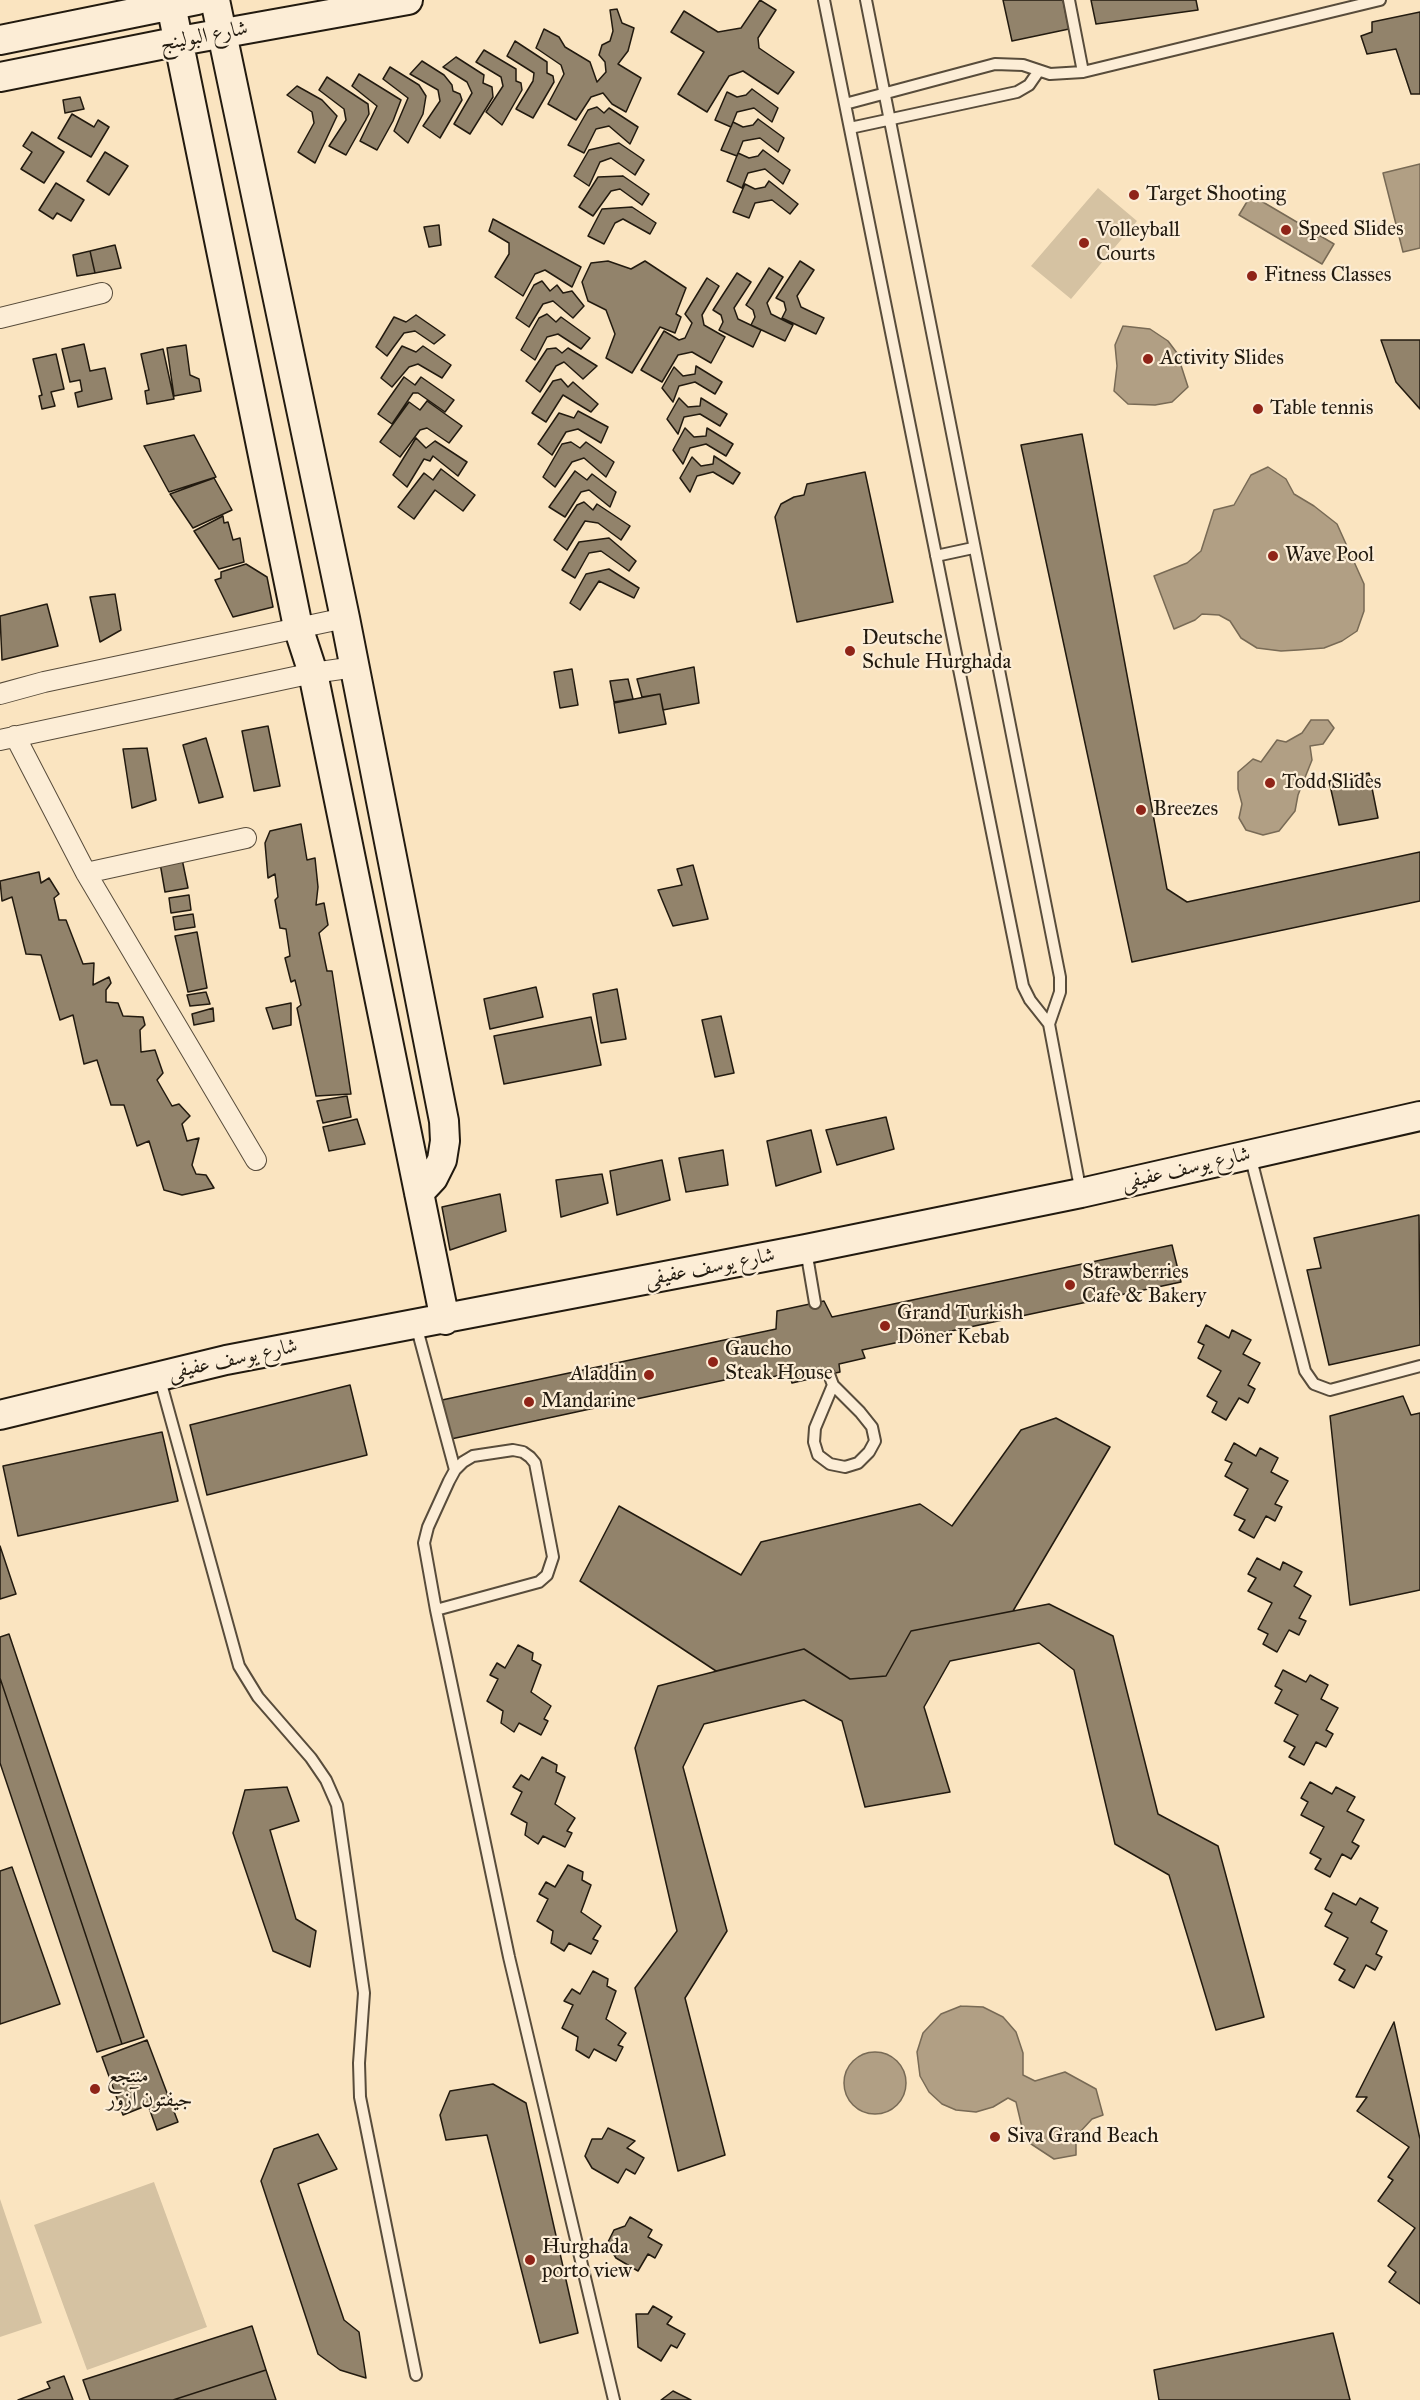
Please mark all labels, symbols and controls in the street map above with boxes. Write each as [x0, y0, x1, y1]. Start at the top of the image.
street label: شارع البولينج [158, 16, 250, 58]
place label: Target Shooting [1146, 182, 1286, 208]
marker: Target Shooting [1127, 188, 1141, 202]
place label: Speed Slides [1298, 217, 1404, 243]
place label: Volleyball Courts [1096, 218, 1180, 268]
marker: Speed Slides [1279, 223, 1293, 237]
marker: Volleyball Courts [1077, 236, 1091, 250]
place label: Fitness Classes [1264, 263, 1391, 289]
marker: Fitness Classes [1245, 269, 1259, 283]
place label: Activity Slides [1160, 346, 1284, 372]
marker: Activity Slides [1141, 352, 1155, 366]
place label: Table tennis [1270, 396, 1373, 422]
marker: Table tennis [1251, 402, 1265, 416]
place label: Wave Pool [1285, 543, 1374, 569]
marker: Wave Pool [1266, 549, 1280, 563]
place label: Deutsche Schule Hurghada [862, 626, 1011, 676]
marker: Deutsche Schule Hurghada [843, 644, 857, 658]
place label: Todd Slides [1282, 770, 1381, 796]
marker: Todd Slides [1263, 776, 1277, 790]
place label: Breezes [1153, 797, 1218, 823]
marker: Breezes [1134, 803, 1148, 817]
street label: شارع يوسف عفيفى [1119, 1142, 1253, 1196]
street label: شارع يوسف عفيفى [643, 1243, 777, 1293]
place label: Strawberries Cafe & Bakery [1082, 1260, 1206, 1310]
marker: Strawberries Cafe & Bakery [1063, 1278, 1077, 1292]
place label: Grand Turkish Döner Kebab [897, 1301, 1023, 1351]
marker: Grand Turkish Döner Kebab [878, 1319, 892, 1333]
street label: شارع يوسف عفيفى [166, 1334, 300, 1386]
place label: Gaucho Steak House [725, 1337, 833, 1387]
marker: Gaucho Steak House [706, 1355, 720, 1369]
place label: Aladdin [570, 1362, 637, 1388]
marker: Aladdin [642, 1368, 656, 1382]
place label: Mandarine [541, 1389, 636, 1415]
marker: Mandarine [522, 1395, 536, 1409]
place label: منتجع جيفتون آزور [107, 2064, 192, 2114]
marker: منتجع جيفتون آزور [88, 2082, 102, 2096]
place label: Siva Grand Beach [1007, 2124, 1159, 2150]
marker: Siva Grand Beach [988, 2130, 1002, 2144]
place label: Hurghada porto view [542, 2235, 632, 2285]
marker: Hurghada porto view [523, 2253, 537, 2267]

